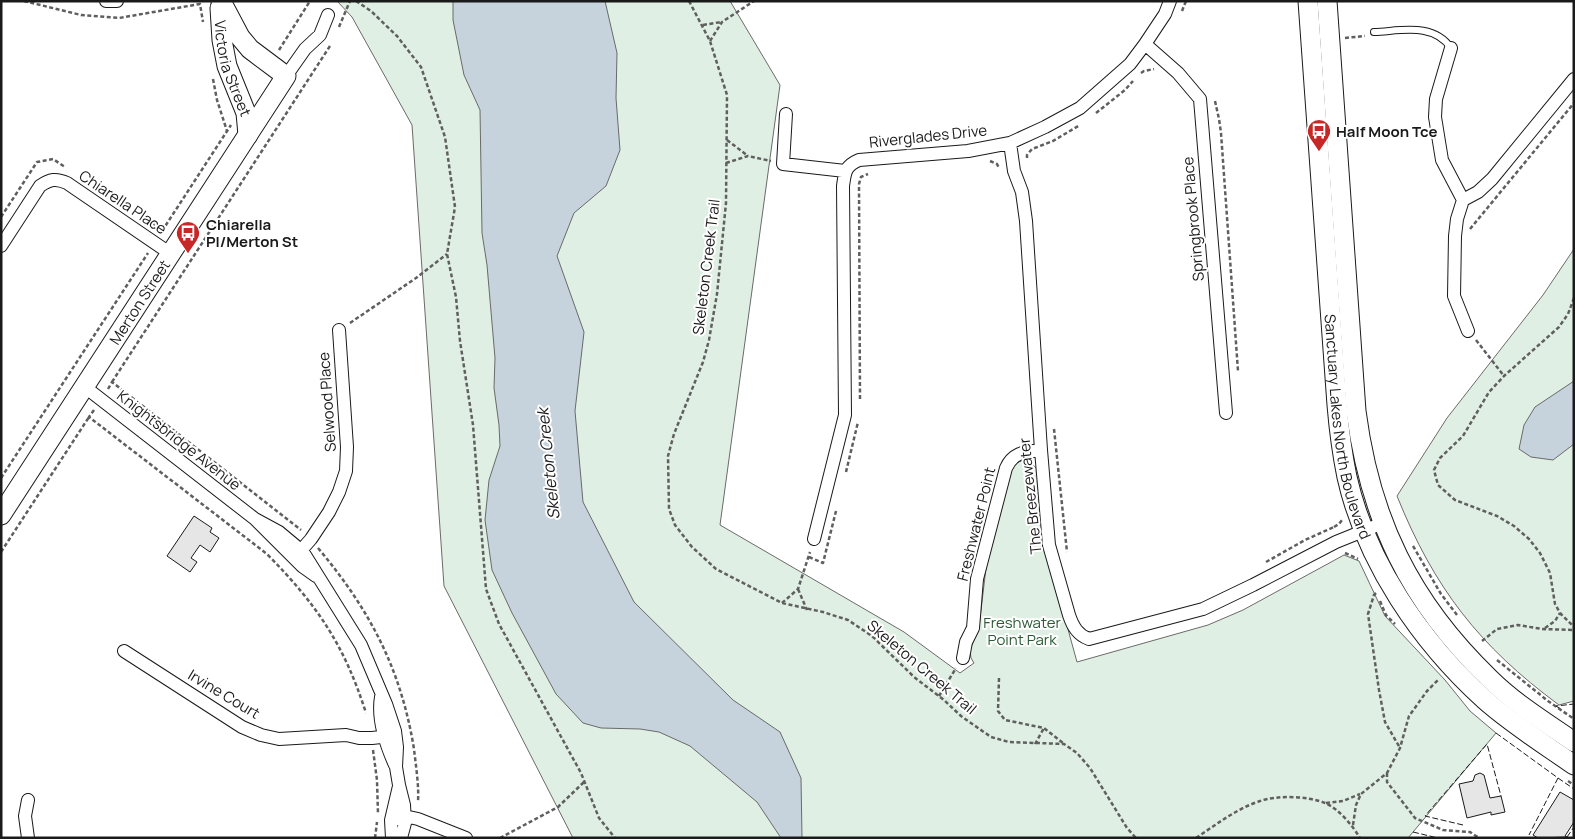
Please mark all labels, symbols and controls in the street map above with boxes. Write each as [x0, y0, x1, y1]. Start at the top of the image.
street label: Victoria Street [210, 20, 257, 119]
bus stop icon: Half Moon Tce [1306, 118, 1332, 152]
street label: Riverglades Drive [868, 119, 988, 153]
place label: Half Moon Tce [1336, 121, 1437, 142]
street label: Springbrook Place [1177, 156, 1209, 282]
street label: Chiarella Place [75, 165, 171, 239]
street label: Skeleton Creek Trail [687, 198, 725, 336]
place label: Chiarella Pl/Merton St [206, 214, 298, 252]
bus stop icon: Chiarella Pl/Merton St [175, 220, 201, 254]
street label: Merton Street [104, 255, 175, 349]
street label: Sanctuary Lakes North Boulevard [1320, 313, 1377, 542]
street label: Selwood Place [313, 351, 341, 453]
street label: Knightsbridge Avenue [113, 385, 245, 495]
water label: Skeleton Creek [531, 405, 565, 521]
street label: The Breezewater [1013, 436, 1047, 555]
street label: Freshwater Point [952, 465, 1000, 583]
park label: Freshwater Point Park [983, 612, 1061, 650]
street label: Skeleton Creek Trail [863, 615, 981, 719]
street label: Irvine Court [184, 664, 264, 724]

